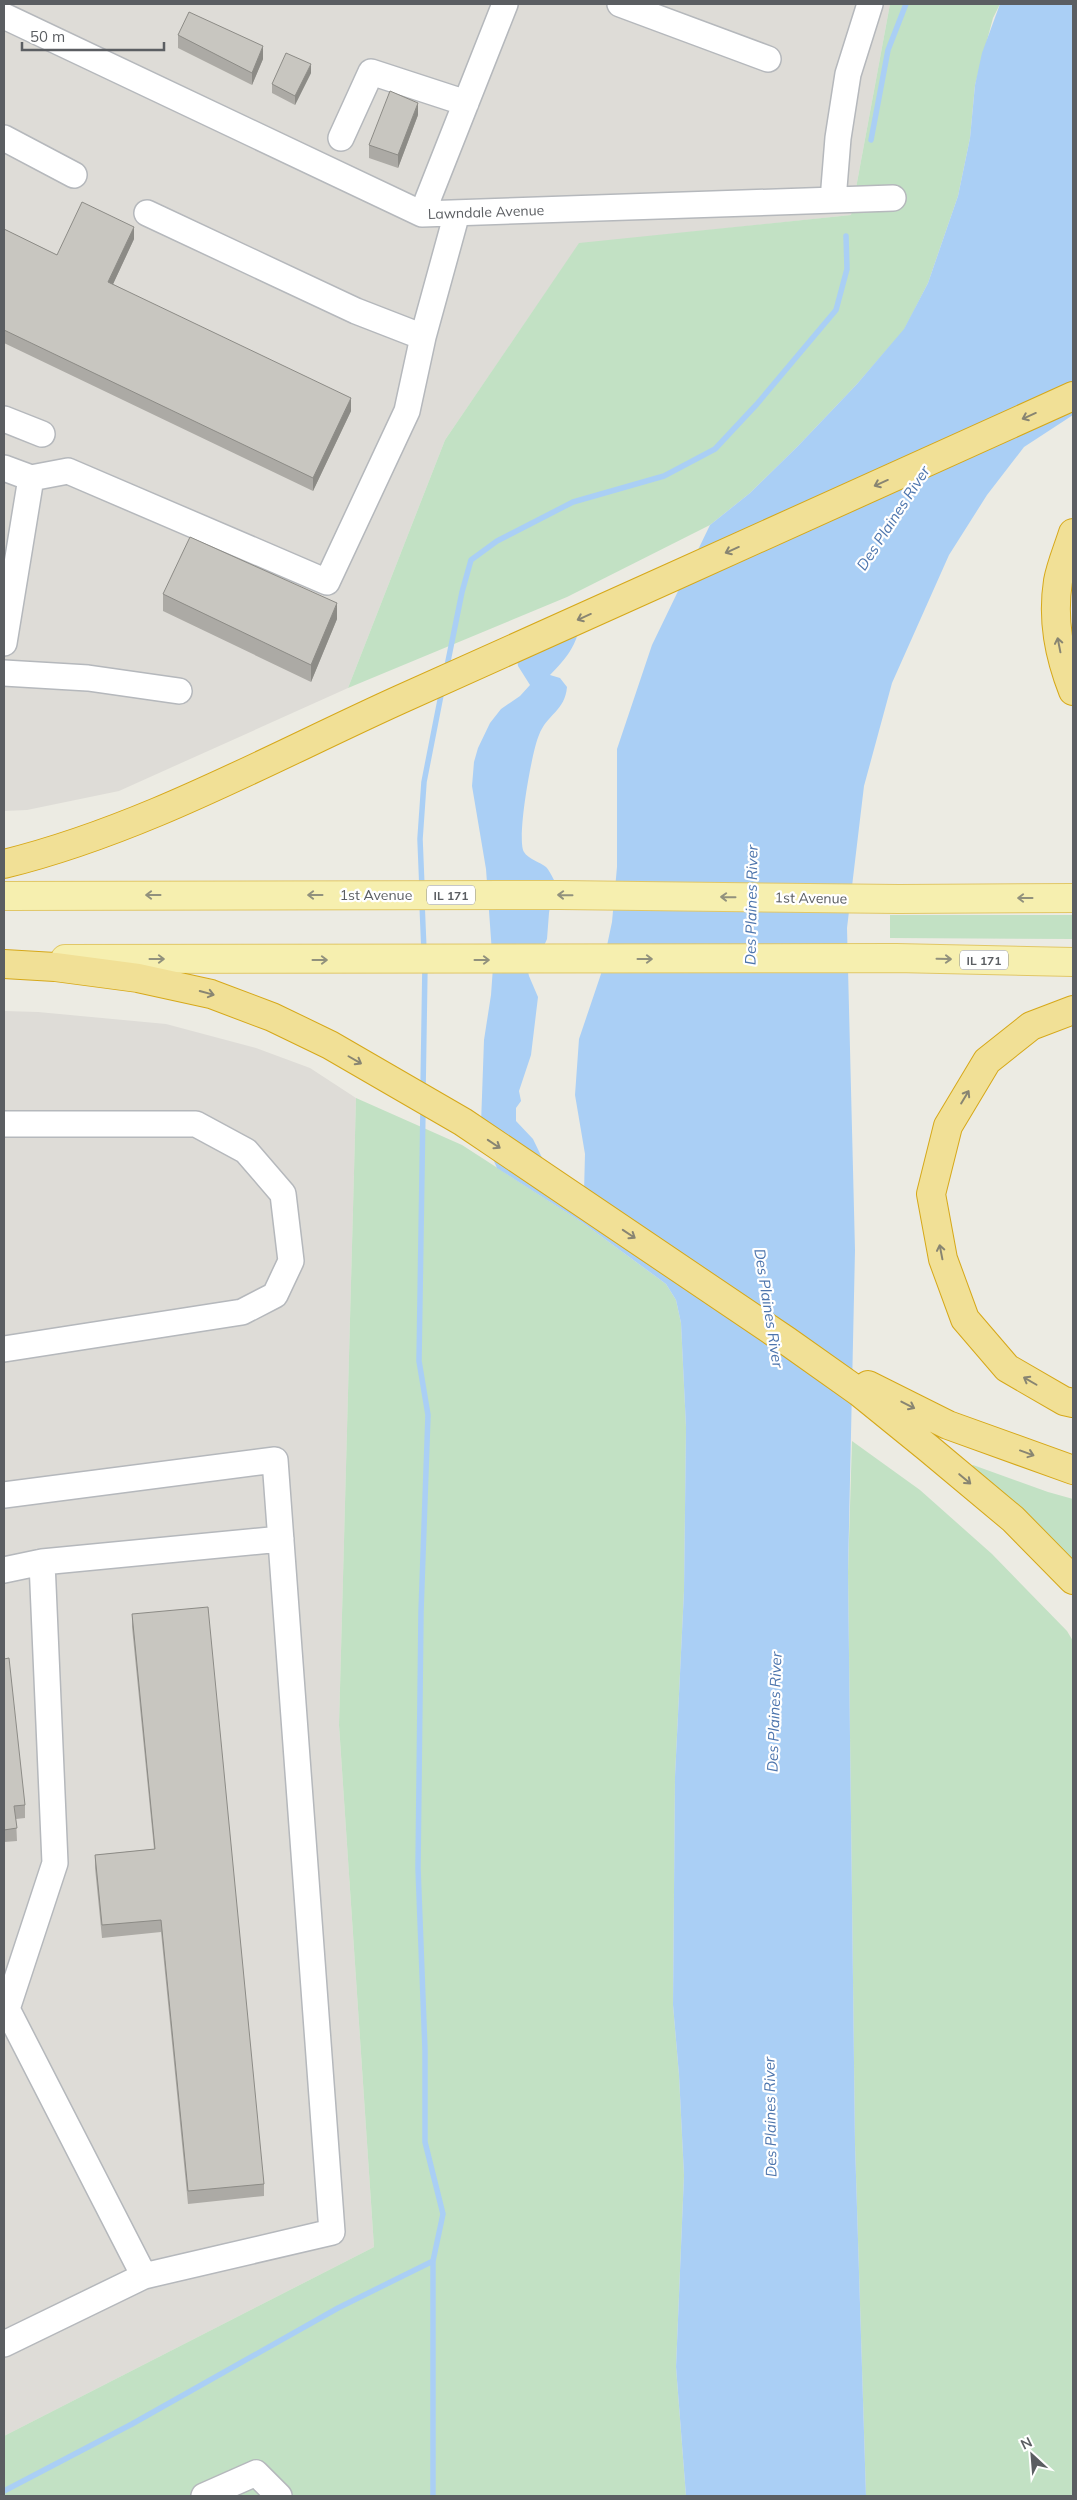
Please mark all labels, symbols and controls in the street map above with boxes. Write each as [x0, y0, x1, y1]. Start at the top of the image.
scale bar [22, 20, 165, 52]
text: 50 m [30, 27, 65, 46]
street label: Lawndale Avenue [427, 201, 545, 223]
one-way arrow [1022, 412, 1037, 422]
water label: Des Plaines River [852, 462, 934, 574]
one-way arrow [874, 479, 889, 489]
one-way arrow [725, 545, 740, 555]
one-way arrow [577, 612, 592, 622]
one-way arrow [1054, 637, 1063, 653]
water label: Des Plaines River [740, 844, 762, 965]
street label: 1st Avenue [340, 886, 412, 904]
road number: IL 171 [427, 886, 475, 904]
street label: 1st Avenue [775, 888, 847, 908]
one-way arrow [145, 890, 162, 900]
one-way arrow [308, 890, 324, 900]
one-way arrow [558, 890, 574, 900]
one-way arrow [720, 892, 736, 902]
one-way arrow [1017, 894, 1033, 903]
road number: IL 171 [960, 950, 1008, 970]
one-way arrow [636, 954, 653, 964]
one-way arrow [936, 954, 952, 964]
one-way arrow [149, 955, 165, 964]
one-way arrow [312, 955, 328, 965]
one-way arrow [474, 955, 490, 965]
one-way arrow [199, 989, 215, 999]
one-way arrow [348, 1055, 362, 1065]
one-way arrow [961, 1091, 971, 1105]
one-way arrow [487, 1139, 501, 1149]
one-way arrow [622, 1229, 636, 1239]
one-way arrow [936, 1244, 946, 1260]
water label: Des Plaines River [750, 1247, 788, 1369]
one-way arrow [1023, 1376, 1038, 1386]
one-way arrow [900, 1400, 915, 1410]
one-way arrow [1019, 1449, 1034, 1458]
one-way arrow [958, 1473, 971, 1484]
water label: Des Plaines River [762, 1651, 786, 1772]
water label: Des Plaines River [759, 2056, 781, 2177]
north arrow [1007, 2430, 1057, 2480]
text: N [1018, 2433, 1035, 2454]

